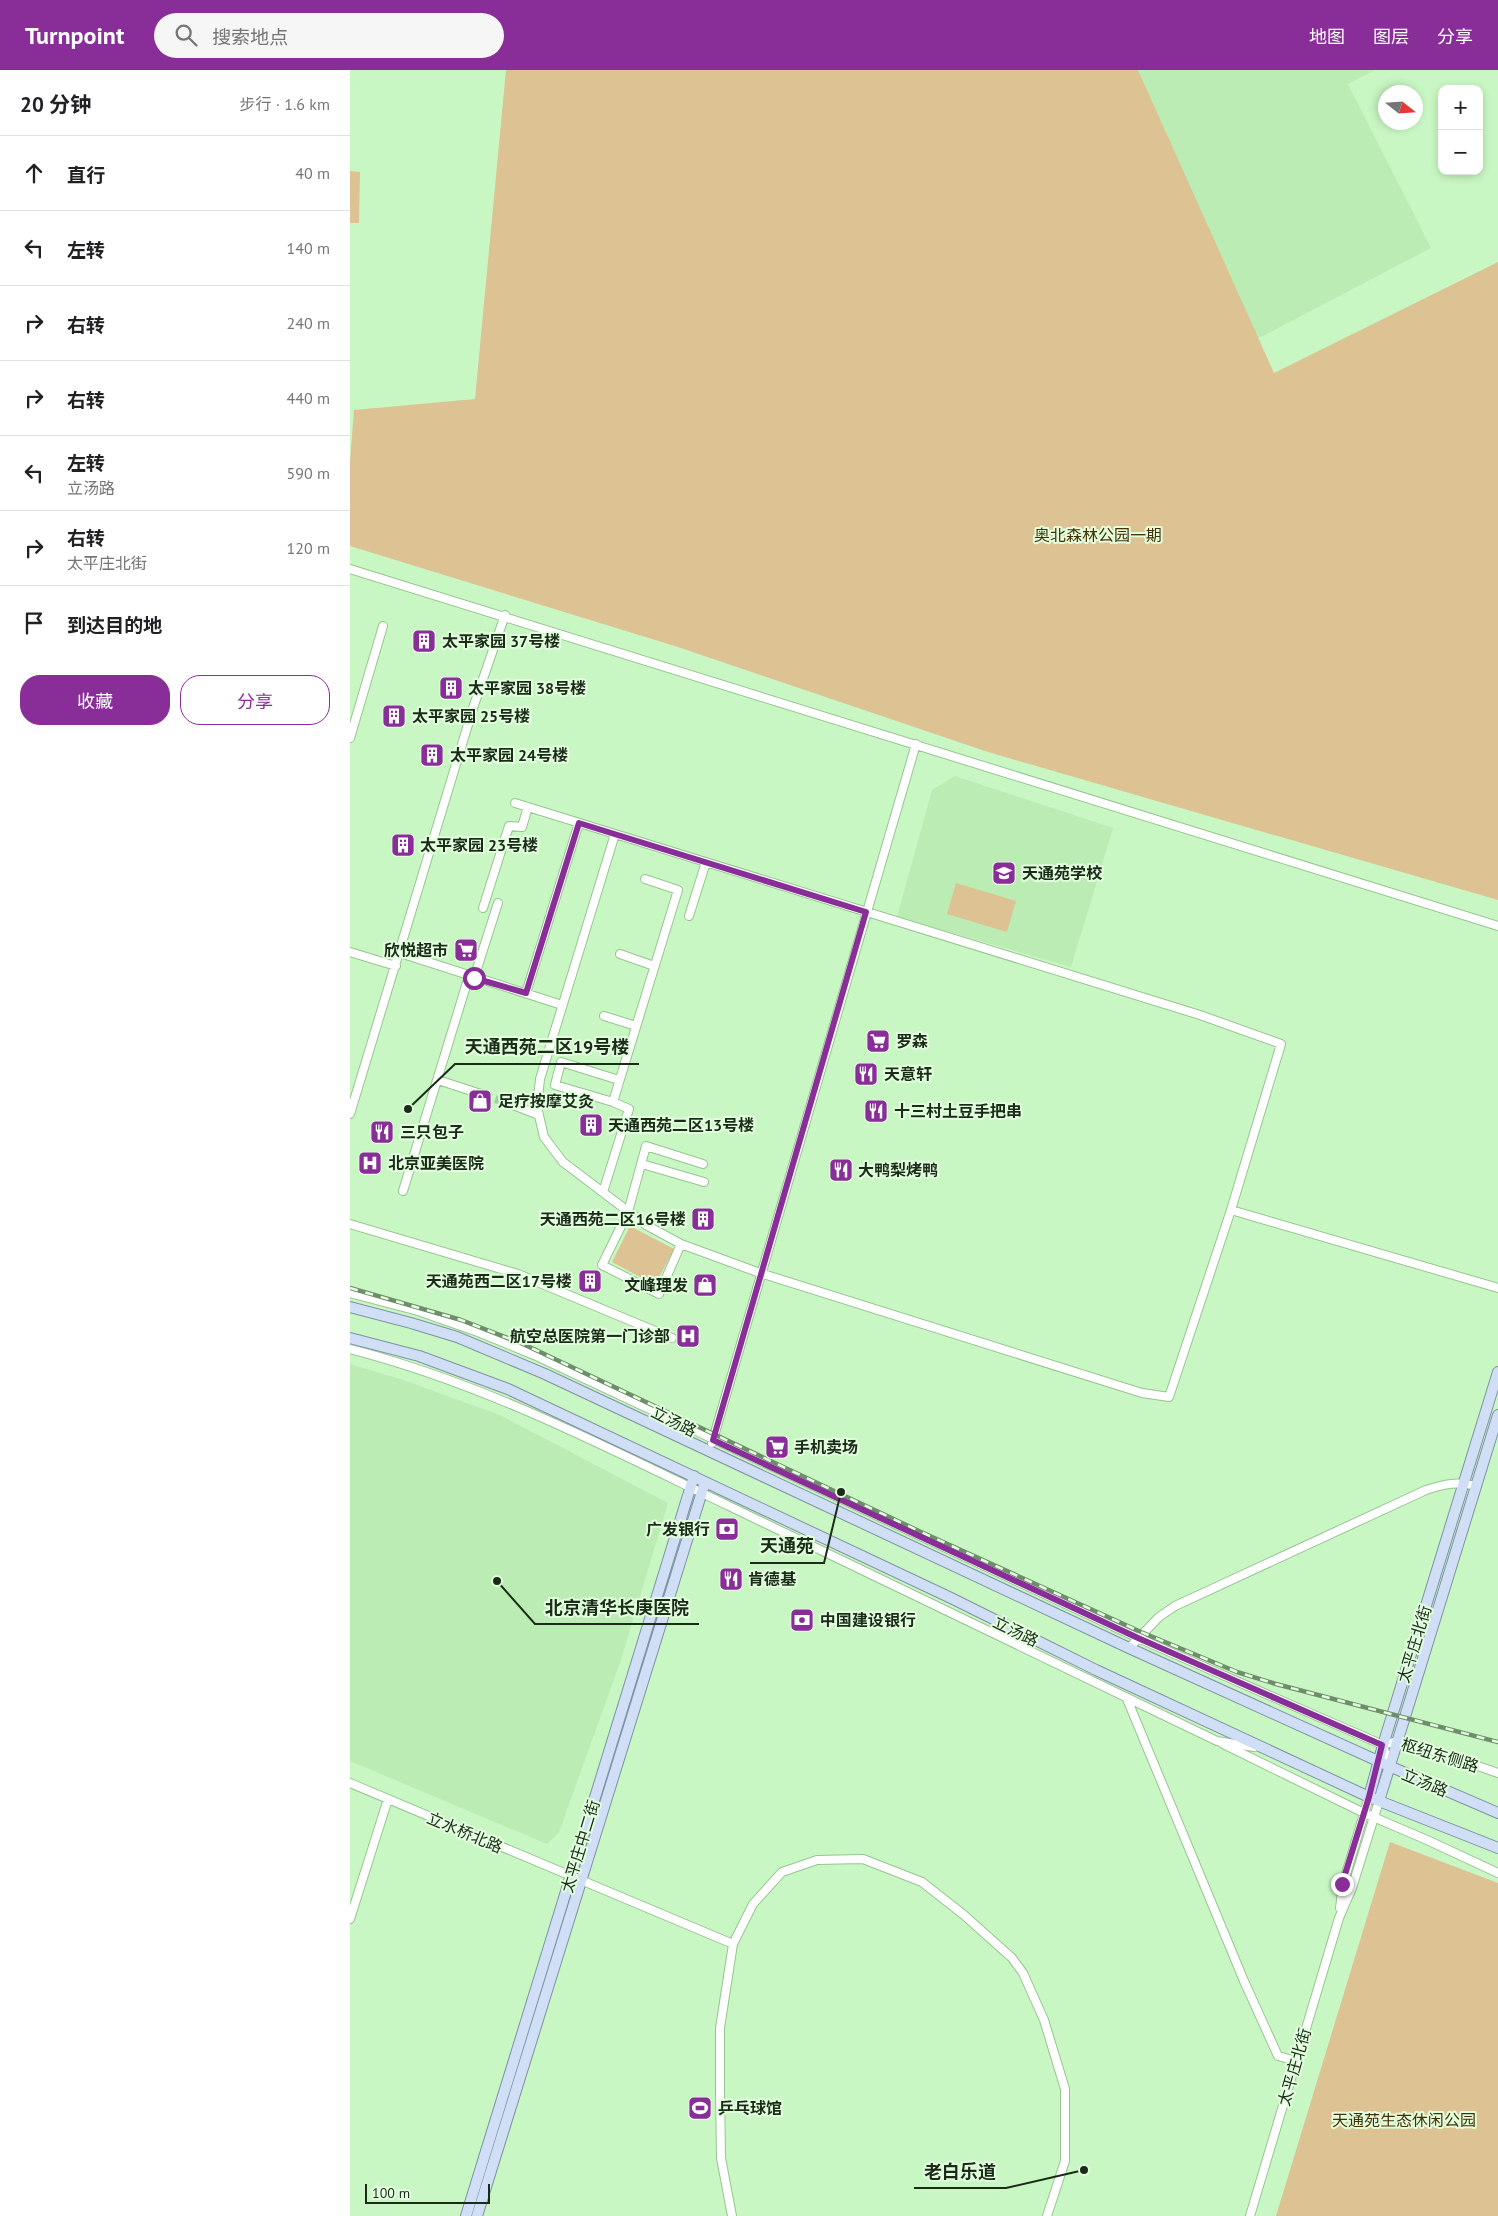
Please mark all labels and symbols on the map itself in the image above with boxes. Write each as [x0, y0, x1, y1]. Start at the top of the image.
north arrow [1378, 85, 1423, 130]
park label: 奥北森林公园一期 [1034, 525, 1162, 545]
building icon: 太平家园 37号楼 [411, 628, 437, 654]
place label: 太平家园 37号楼 [442, 631, 560, 651]
building icon: 太平家园 38号楼 [438, 675, 464, 701]
place label: 太平家园 38号楼 [468, 678, 586, 698]
building icon: 太平家园 25号楼 [381, 703, 407, 729]
place label: 太平家园 25号楼 [412, 706, 530, 726]
building icon: 太平家园 24号楼 [419, 742, 445, 768]
place label: 太平家园 24号楼 [450, 745, 568, 765]
building icon: 太平家园 23号楼 [390, 832, 416, 858]
place label: 太平家园 23号楼 [420, 835, 538, 855]
school or university icon: 天通苑学校 [991, 860, 1017, 886]
place label: 天通苑学校 [1022, 863, 1103, 883]
supermarket icon: 欣悦超市 [453, 937, 479, 963]
place label: 欣悦超市 [384, 940, 448, 960]
route start [463, 967, 486, 990]
supermarket icon: 罗森 [865, 1028, 891, 1054]
callout: 天通西苑二区19号楼 [455, 1031, 639, 1064]
place label: 罗森 [896, 1031, 928, 1051]
text: 天通西苑二区19号楼 [465, 1035, 629, 1058]
restaurant icon: 天意轩 [853, 1061, 879, 1087]
place label: 天意轩 [884, 1064, 932, 1084]
shop icon: 足疗按摩艾灸 [467, 1088, 493, 1114]
place label: 足疗按摩艾灸 [498, 1091, 594, 1111]
restaurant icon: 十三村土豆手把串 [863, 1098, 889, 1124]
place label: 十三村土豆手把串 [894, 1101, 1022, 1121]
building icon: 天通西苑二区13号楼 [578, 1112, 604, 1138]
place label: 天通西苑二区13号楼 [608, 1115, 754, 1135]
restaurant icon: 三只包子 [369, 1119, 395, 1145]
place label: 三只包子 [400, 1122, 464, 1142]
hospital icon: 北京亚美医院 [357, 1150, 383, 1176]
place label: 北京亚美医院 [388, 1153, 484, 1173]
restaurant icon: 大鸭梨烤鸭 [828, 1157, 854, 1183]
place label: 大鸭梨烤鸭 [858, 1160, 938, 1180]
building icon: 天通西苑二区16号楼 [690, 1206, 716, 1232]
place label: 天通西苑二区16号楼 [540, 1209, 686, 1229]
building icon: 天通苑西二区17号楼 [577, 1268, 603, 1294]
place label: 天通苑西二区17号楼 [426, 1271, 572, 1291]
shop icon: 文峰理发 [692, 1272, 718, 1298]
place label: 文峰理发 [624, 1275, 688, 1295]
hospital icon: 航空总医院第一门诊部 [675, 1323, 701, 1349]
place label: 航空总医院第一门诊部 [510, 1326, 670, 1346]
street label: 立汤路 [648, 1401, 700, 1441]
supermarket icon: 手机卖场 [764, 1434, 790, 1460]
place label: 手机卖场 [794, 1437, 858, 1457]
bank icon: 广发银行 [714, 1516, 740, 1542]
place label: 广发银行 [646, 1519, 710, 1539]
callout: 天通苑 [750, 1530, 824, 1563]
text: 天通苑 [760, 1534, 814, 1557]
restaurant icon: 肯德基 [718, 1566, 744, 1592]
place label: 肯德基 [748, 1569, 797, 1589]
callout: 北京清华长庚医院 [535, 1591, 699, 1624]
text: 北京清华长庚医院 [545, 1596, 689, 1619]
street label: 太平庄北街 [1393, 1603, 1435, 1685]
bank icon: 中国建设银行 [789, 1607, 815, 1633]
place label: 中国建设银行 [820, 1610, 916, 1630]
street label: 立汤路 [990, 1611, 1042, 1651]
street label: 枢纽东侧路 [1399, 1734, 1481, 1776]
street label: 立汤路 [1399, 1763, 1451, 1801]
street label: 太平庄中二街 [556, 1797, 604, 1895]
street label: 立水桥北路 [424, 1807, 506, 1857]
route end [1331, 1873, 1354, 1896]
street label: 太平庄北街 [1273, 2026, 1315, 2108]
sports icon: 乒乓球馆 [687, 2095, 713, 2121]
place label: 乒乓球馆 [718, 2098, 782, 2118]
park label: 天通苑生态休闲公园 [1332, 2110, 1476, 2130]
callout: 老白乐道 [914, 2155, 1006, 2188]
text: 老白乐道 [924, 2160, 996, 2183]
scale bar [365, 2181, 490, 2204]

